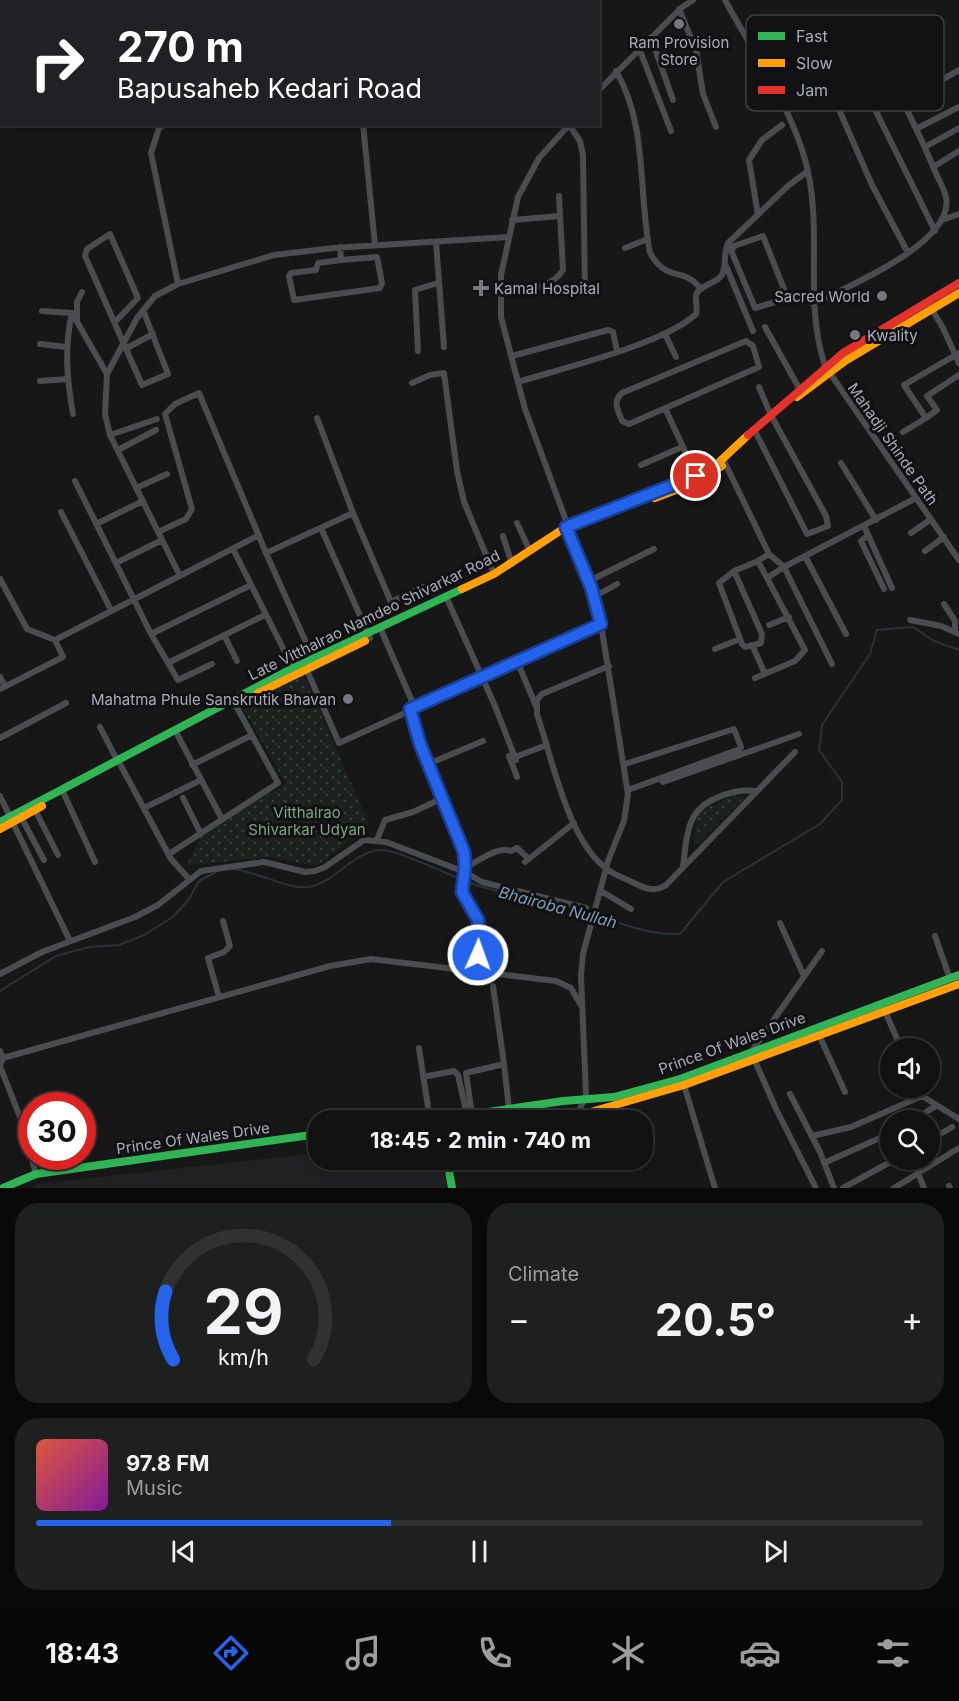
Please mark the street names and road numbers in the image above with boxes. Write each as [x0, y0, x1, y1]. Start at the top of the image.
street label: Mahadji Shinde Path [844, 379, 942, 509]
street label: Late Vitthalrao Namdeo Shivarkar Road [245, 546, 503, 684]
street label: Prince Of Wales Drive [656, 1008, 808, 1078]
street label: Prince Of Wales Drive [115, 1118, 271, 1158]

